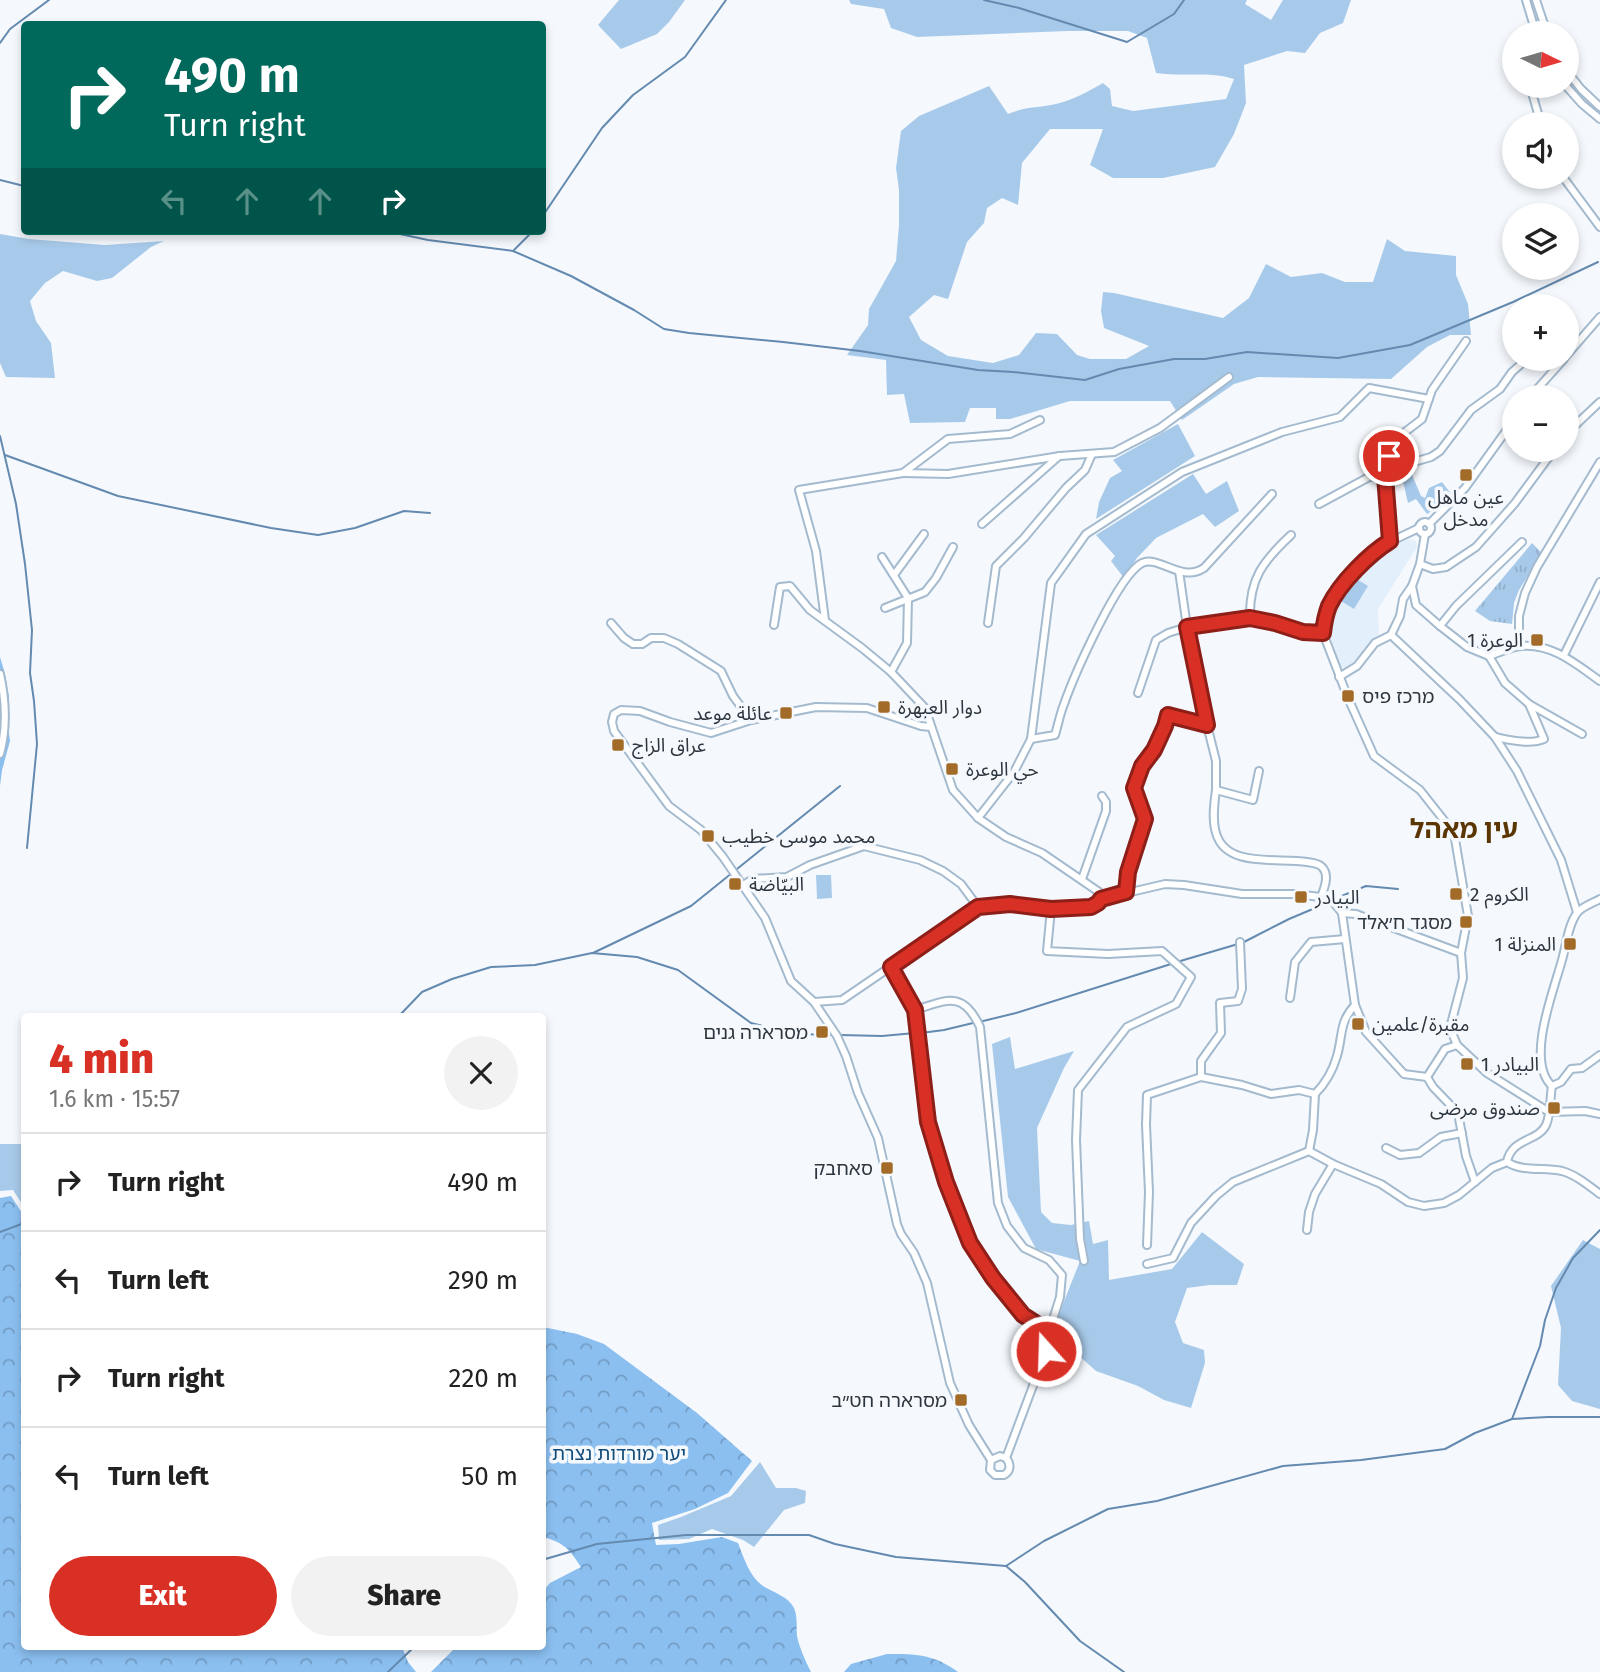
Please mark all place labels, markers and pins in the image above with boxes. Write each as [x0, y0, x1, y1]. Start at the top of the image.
pin [1359, 426, 1419, 486]
marker: عين ماهل مدخل [1458, 467, 1474, 483]
place label: عين ماهل مدخل [1428, 486, 1504, 531]
place label: الوعرة 1 [1467, 629, 1523, 652]
marker: الوعرة 1 [1529, 632, 1545, 648]
place label: מרכז פיס [1362, 685, 1434, 708]
marker: מרכז פיס [1340, 688, 1356, 704]
place label: دوار العبهرة [898, 696, 982, 719]
marker: دوار العبهرة [876, 699, 892, 715]
place label: عائلة موعد [693, 702, 772, 725]
marker: عائلة موعد [778, 705, 794, 721]
place label: عراق الزاج [632, 734, 706, 759]
marker: عراق الزاج [610, 737, 626, 753]
place label: حي الوعرة [966, 758, 1039, 784]
marker: حي الوعرة [944, 761, 960, 777]
place label: محمد موسى خطيب [722, 825, 876, 848]
marker: محمد موسى خطيب [700, 828, 716, 844]
place label: البيّاضة [749, 873, 804, 896]
marker: البيّاضة [727, 876, 743, 892]
place label: الكروم 2 [1470, 883, 1529, 909]
place label: البيادر [1314, 886, 1360, 909]
marker: الكروم 2 [1448, 886, 1464, 902]
marker: البيادر [1293, 889, 1309, 905]
place label: מסגד ח׳אלד [1357, 911, 1452, 934]
marker: מסגד ח׳אלד [1458, 914, 1474, 930]
place label: المنزلة 1 [1495, 933, 1556, 956]
marker: المنزلة 1 [1562, 936, 1578, 952]
place label: مقبرة/علمين [1372, 1013, 1469, 1036]
marker: مقبرة/علمين [1350, 1016, 1366, 1032]
place label: מסרארה גנים [703, 1021, 808, 1044]
marker: מסרארה גנים [814, 1024, 830, 1040]
place label: البيادر 1 [1481, 1053, 1539, 1076]
marker: البيادر 1 [1459, 1056, 1475, 1072]
place label: صندوق مرضى [1430, 1097, 1540, 1120]
marker: صندوق مرضى [1546, 1100, 1562, 1116]
place label: סאחבק [813, 1157, 873, 1180]
marker: סאחבק [879, 1160, 895, 1176]
place label: מסרארה חט״ב [832, 1389, 947, 1412]
marker: מסרארה חט״ב [953, 1392, 969, 1408]

